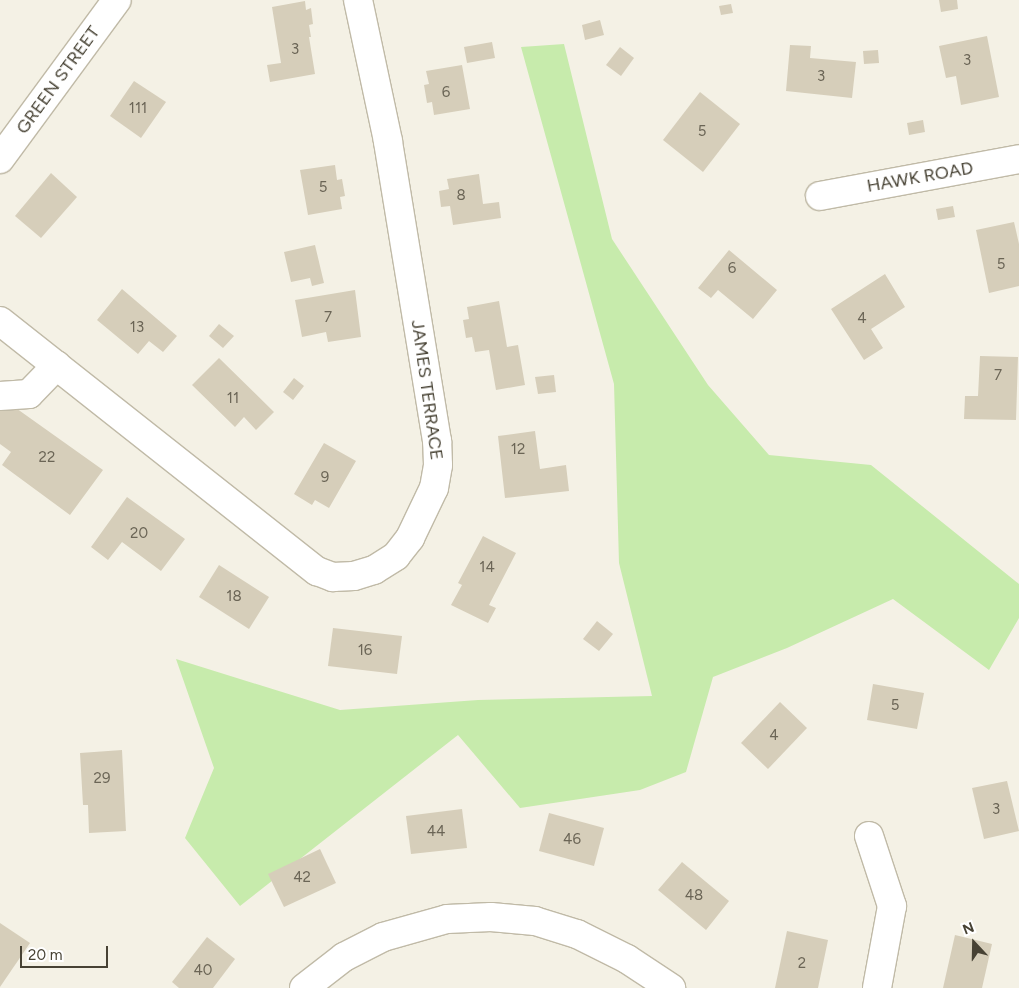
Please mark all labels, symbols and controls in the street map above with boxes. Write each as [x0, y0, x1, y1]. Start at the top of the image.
street label: GREEN STREET [12, 22, 104, 138]
house number: 3 [291, 41, 299, 59]
house number: 3 [963, 52, 971, 70]
house number: 3 [817, 68, 825, 86]
house number: 6 [442, 84, 450, 102]
house number: 111 [129, 100, 147, 118]
house number: 5 [698, 123, 706, 141]
street label: HAWK ROAD [865, 157, 975, 197]
house number: 5 [319, 179, 327, 197]
house number: 8 [456, 187, 466, 205]
house number: 5 [997, 256, 1005, 274]
house number: 6 [728, 260, 736, 278]
house number: 7 [324, 309, 332, 327]
house number: 4 [857, 310, 867, 328]
street label: JAMES TERRACE [406, 318, 448, 462]
house number: 13 [130, 319, 144, 337]
house number: 7 [994, 367, 1002, 385]
house number: 11 [227, 390, 239, 408]
house number: 12 [511, 441, 525, 459]
house number: 22 [39, 449, 55, 467]
house number: 9 [321, 469, 329, 487]
house number: 20 [130, 525, 148, 543]
house number: 14 [479, 559, 495, 577]
house number: 18 [226, 588, 242, 606]
house number: 16 [358, 642, 372, 660]
house number: 5 [891, 697, 899, 715]
house number: 4 [769, 727, 779, 745]
house number: 29 [94, 770, 110, 788]
house number: 3 [992, 801, 1000, 819]
house number: 44 [427, 823, 445, 841]
house number: 46 [563, 831, 581, 849]
house number: 42 [293, 869, 311, 887]
house number: 48 [685, 887, 703, 905]
north arrow [949, 918, 999, 968]
text: N [960, 919, 977, 938]
scale bar [22, 936, 110, 968]
text: 20 m [28, 946, 62, 964]
house number: 2 [798, 955, 806, 973]
house number: 40 [194, 962, 212, 980]

